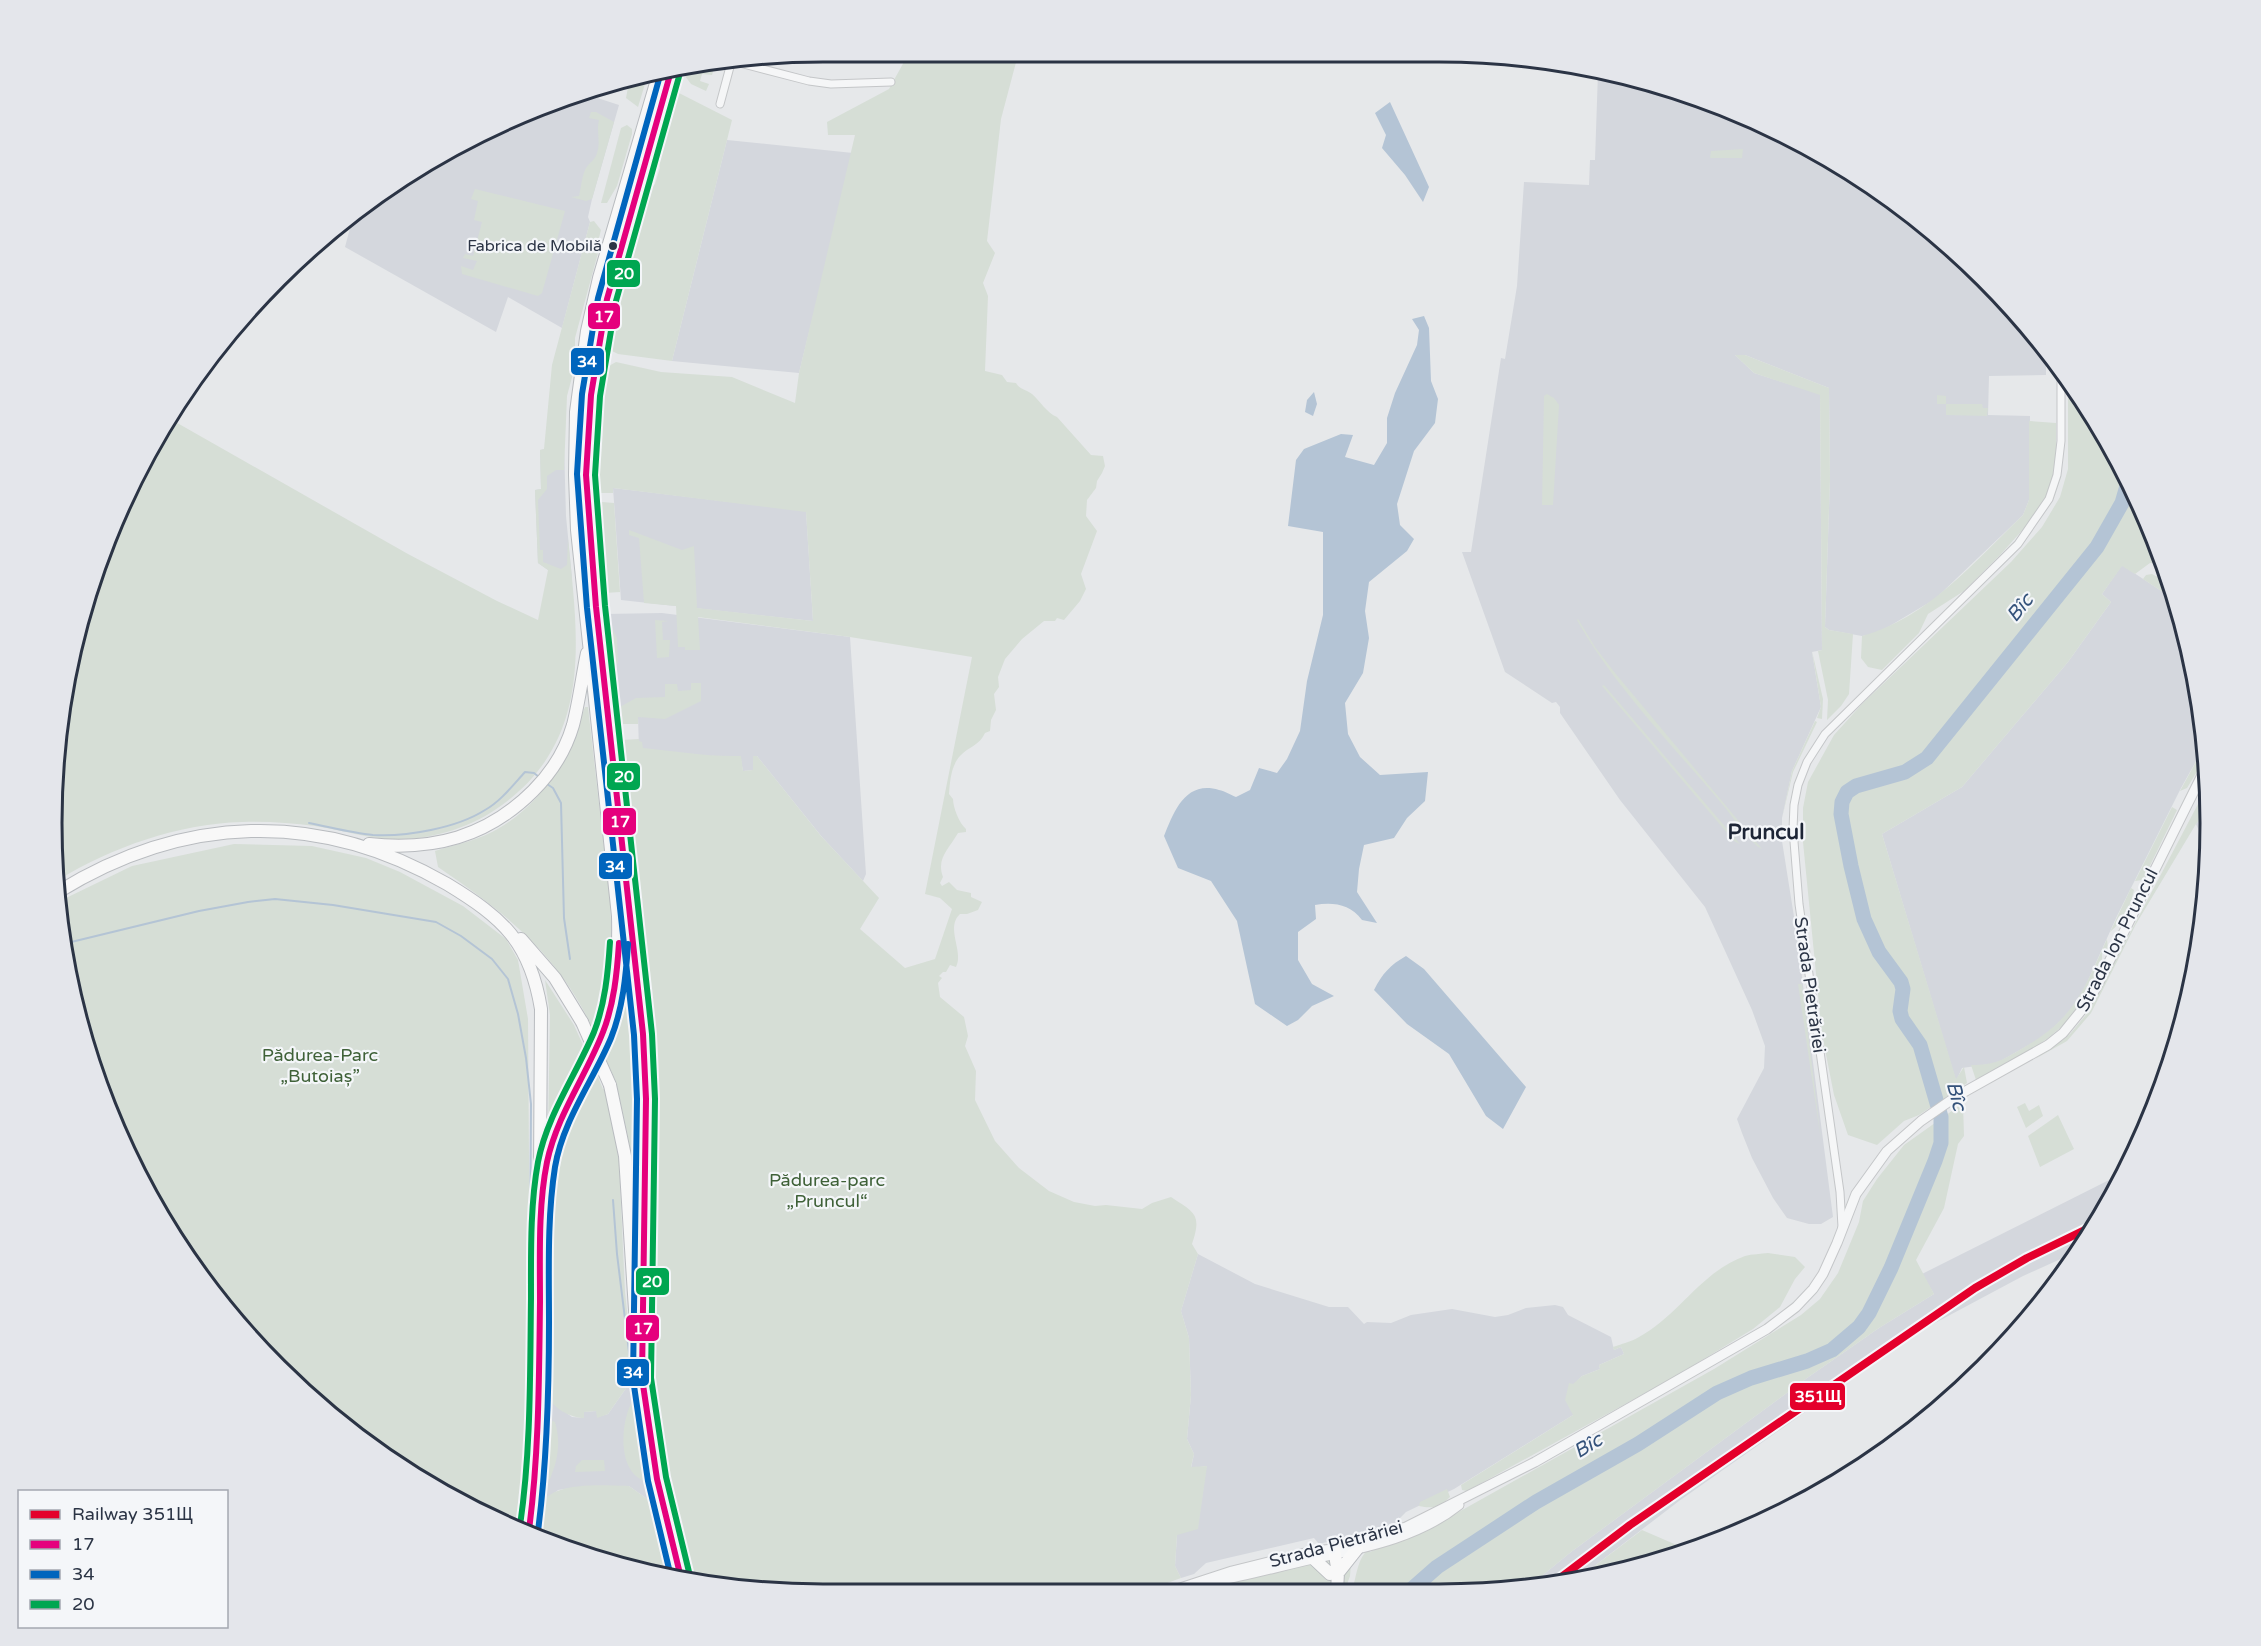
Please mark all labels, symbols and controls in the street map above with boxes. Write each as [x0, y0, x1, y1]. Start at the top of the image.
place label: Fabrica de Mobilă [467, 236, 602, 256]
marker: Fabrica de Mobilă [607, 240, 619, 252]
line badge: 20 [606, 259, 641, 288]
text: 20 [614, 264, 634, 284]
line badge: 17 [587, 302, 621, 330]
text: 17 [594, 307, 614, 327]
line badge: 34 [570, 347, 605, 376]
text: 34 [577, 352, 597, 372]
water label: Bîc [2001, 587, 2040, 627]
line badge: 20 [606, 762, 641, 791]
text: 20 [614, 767, 634, 787]
line badge: 17 [602, 807, 637, 836]
text: 17 [610, 812, 630, 832]
district label: Pruncul [1728, 820, 1804, 845]
line badge: 34 [598, 852, 633, 880]
text: 34 [605, 857, 625, 877]
street label: Strada Ion Pruncul [2071, 865, 2163, 1015]
street label: Strada Pietrăriei [1790, 915, 1830, 1055]
park label: Pădurea-Parc „Butoiaș” [262, 1044, 378, 1087]
water label: Bîc [1941, 1079, 1972, 1116]
park label: Pădurea-parc „Pruncul“ [769, 1169, 885, 1212]
line badge: 20 [635, 1267, 670, 1296]
text: 20 [642, 1272, 662, 1292]
line badge: 17 [625, 1314, 660, 1342]
text: 17 [633, 1319, 653, 1339]
line badge: 34 [616, 1358, 650, 1387]
text: 34 [623, 1363, 643, 1383]
line badge: 351Щ [1789, 1382, 1846, 1411]
text: 351Щ [1795, 1387, 1842, 1407]
water label: Bîc [1569, 1427, 1609, 1464]
legend [18, 1490, 228, 1628]
text: Railway 351Щ [72, 1503, 193, 1525]
street label: Strada Pietrăriei [1267, 1516, 1405, 1572]
text: 17 [72, 1533, 95, 1555]
text: 34 [72, 1563, 95, 1585]
text: 20 [72, 1593, 95, 1615]

